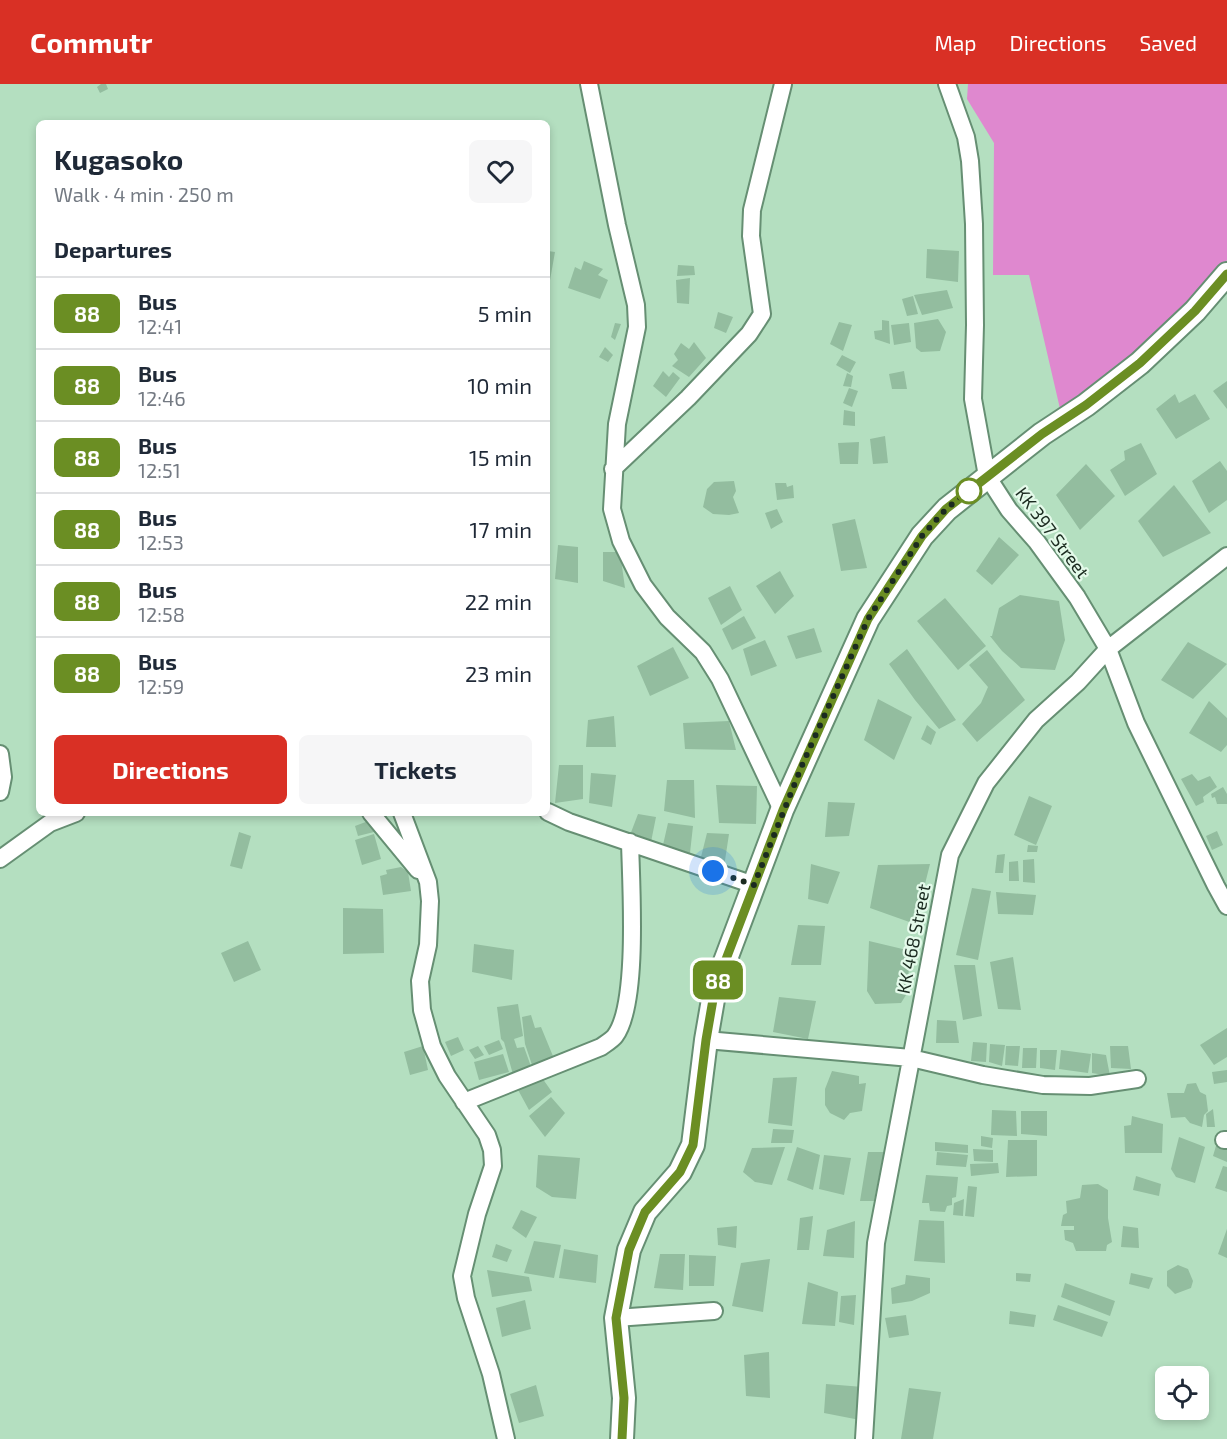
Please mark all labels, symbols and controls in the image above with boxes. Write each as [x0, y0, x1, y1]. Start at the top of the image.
text: Commutr [30, 25, 152, 59]
text: Map [934, 30, 977, 55]
text: Directions [1010, 30, 1106, 55]
text: Saved [1139, 30, 1197, 55]
button: heart [469, 140, 532, 203]
text: Kugasoko [54, 142, 183, 176]
text: Walk · 4 min · 250 m [54, 182, 234, 206]
text: Departures [54, 236, 172, 262]
text: Bus [138, 288, 177, 314]
text: 5 min [478, 300, 532, 326]
text: 88 [74, 301, 100, 326]
text: 12:41 [138, 314, 182, 338]
text: Bus [138, 360, 177, 386]
text: 10 min [468, 372, 532, 398]
text: 88 [74, 373, 100, 398]
text: 12:46 [138, 386, 186, 410]
text: Bus [138, 432, 177, 458]
text: 15 min [469, 444, 532, 470]
text: 88 [74, 445, 100, 470]
text: 12:51 [138, 458, 181, 482]
unlabelled marker [956, 478, 982, 504]
street label: KK 397 Street [1011, 482, 1094, 583]
text: Bus [138, 504, 177, 530]
text: 17 min [470, 516, 532, 542]
text: 88 [74, 517, 100, 542]
text: 12:53 [138, 530, 184, 554]
text: Bus [138, 576, 177, 602]
text: 22 min [465, 588, 532, 614]
text: 88 [74, 589, 100, 614]
text: 12:58 [138, 602, 185, 626]
text: Bus [138, 648, 177, 674]
text: 23 min [465, 660, 532, 686]
text: 88 [74, 661, 100, 686]
text: 12:59 [138, 674, 184, 698]
button: Directions [54, 735, 287, 804]
button: Tickets [299, 735, 532, 804]
your location [698, 856, 728, 886]
street label: KK 468 Street [892, 882, 934, 996]
line badge: 88 [691, 960, 745, 1000]
text: 88 [705, 968, 731, 993]
map controls [1155, 1366, 1209, 1420]
button: locate [1155, 1366, 1209, 1420]

